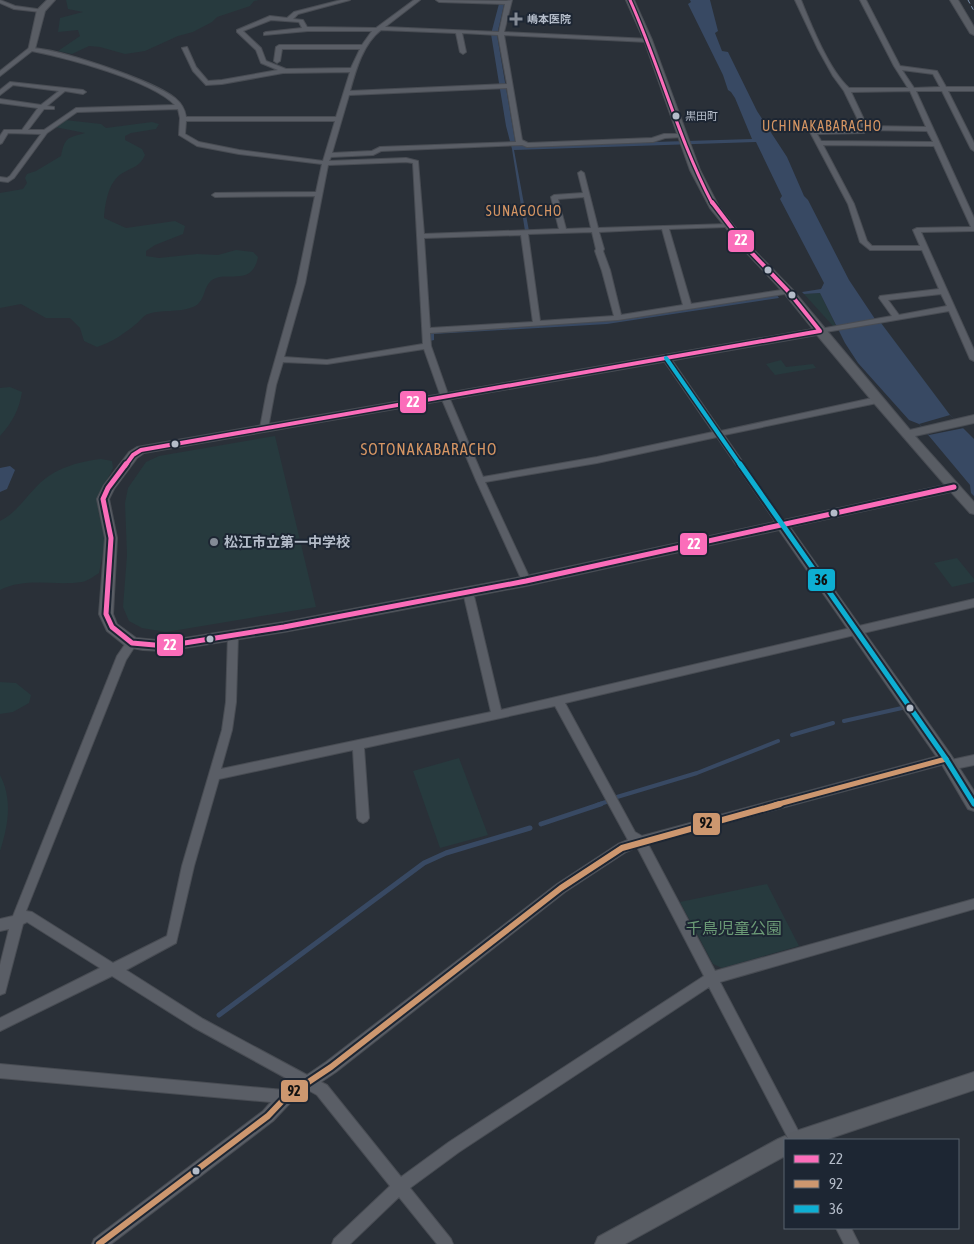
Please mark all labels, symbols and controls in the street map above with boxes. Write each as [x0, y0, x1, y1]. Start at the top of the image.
marker: 嶋本医院 [509, 12, 523, 26]
place label: 嶋本医院 [527, 13, 571, 25]
place label: 黒田町 [685, 110, 718, 122]
marker: 黒田町 [671, 111, 681, 121]
district label: UCHINAKABARACHO [762, 118, 882, 134]
district label: SUNAGOCHO [486, 203, 562, 219]
line badge: 22 [727, 229, 755, 253]
text: 22 [734, 232, 748, 248]
unlabelled marker [763, 265, 773, 275]
unlabelled marker [787, 290, 797, 300]
line badge: 22 [399, 390, 427, 414]
text: 22 [406, 394, 420, 410]
unlabelled marker [170, 439, 180, 449]
district label: SOTONAKABARACHO [361, 440, 497, 458]
unlabelled marker [829, 508, 839, 518]
line badge: 22 [679, 532, 708, 556]
place label: 松江市立第一中学校 [224, 534, 350, 550]
marker: 松江市立第一中学校 [208, 536, 220, 548]
text: 22 [687, 536, 701, 552]
line badge: 36 [807, 568, 836, 592]
text: 36 [814, 572, 828, 588]
line badge: 22 [156, 633, 184, 657]
unlabelled marker [205, 634, 215, 644]
text: 22 [163, 637, 177, 653]
unlabelled marker [905, 703, 915, 713]
line badge: 92 [692, 812, 721, 836]
text: 92 [699, 815, 713, 831]
park label: 千鳥児童公園 [686, 919, 782, 937]
line badge: 92 [280, 1079, 309, 1103]
text: 92 [287, 1083, 301, 1099]
legend [784, 1139, 959, 1229]
text: 22 [829, 1150, 843, 1167]
unlabelled marker [191, 1166, 201, 1176]
text: 92 [829, 1175, 843, 1192]
text: 36 [829, 1200, 843, 1217]

